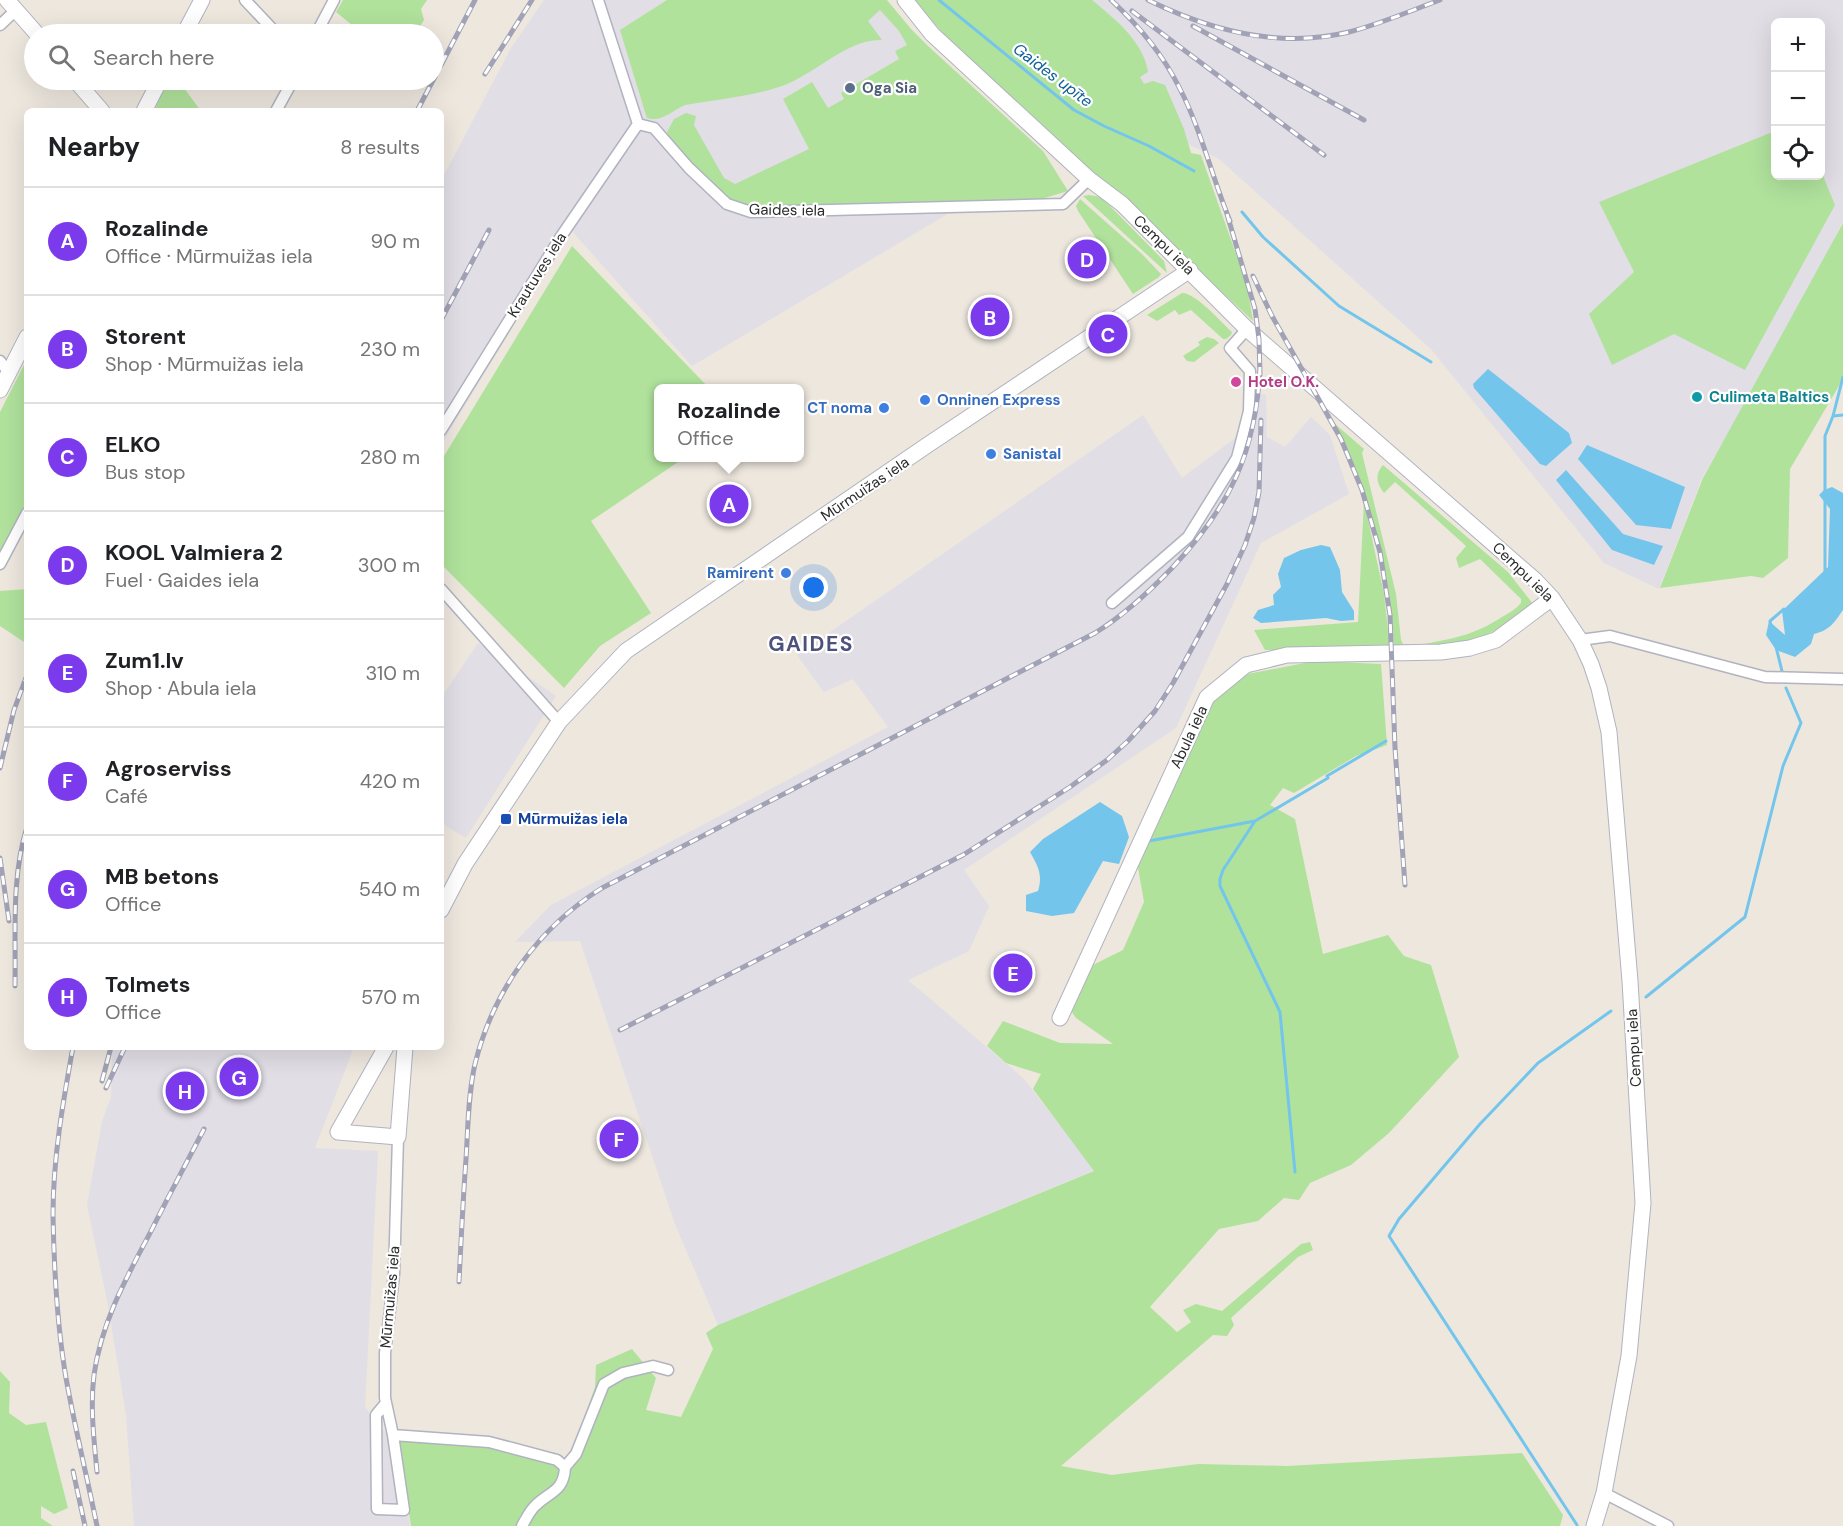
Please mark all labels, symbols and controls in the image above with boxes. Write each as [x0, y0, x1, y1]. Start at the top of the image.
map controls [1771, 18, 1825, 180]
button: + [1771, 18, 1825, 72]
search box [24, 24, 444, 90]
water label: Gaides upīte [1009, 38, 1097, 112]
icon: search [45, 41, 78, 74]
text: Search here [93, 43, 214, 72]
button: − [1771, 72, 1825, 126]
place label: Oga Sia [862, 78, 917, 98]
marker: Oga Sia [843, 81, 857, 95]
button: locate [1771, 126, 1825, 180]
text: Nearby [48, 130, 140, 164]
text: 8 results [340, 134, 420, 160]
street label: Gaides iela [749, 199, 825, 221]
street label: Cempu iela [1129, 211, 1199, 279]
text: Rozalinde [105, 214, 208, 243]
text: A [60, 228, 75, 254]
text: 90 m [371, 228, 420, 254]
street label: Krautuves iela [503, 229, 571, 321]
pin: D [1068, 236, 1106, 282]
text: Office · Mūrmuižas iela [105, 243, 313, 269]
pin: B [970, 294, 1010, 340]
pin: C [1088, 312, 1128, 356]
text: Storent [105, 322, 186, 351]
text: B [61, 336, 74, 362]
text: 230 m [360, 336, 420, 362]
text: Shop · Mūrmuižas iela [105, 351, 304, 377]
place label: Hotel O.K. [1248, 372, 1319, 392]
marker: Hotel O.K. [1229, 375, 1243, 389]
popup [654, 384, 804, 462]
place label: Culimeta Baltics [1709, 387, 1829, 407]
place label: Onninen Express [937, 390, 1061, 410]
marker: Culimeta Baltics [1690, 390, 1704, 404]
marker: Onninen Express [918, 393, 932, 407]
text: Rozalinde [677, 396, 781, 425]
place label: CT noma [807, 398, 872, 418]
marker: CT noma [877, 401, 891, 415]
text: Office [677, 425, 734, 451]
text: ELKO [105, 430, 161, 459]
text: C [60, 444, 75, 470]
text: 280 m [360, 444, 420, 470]
place label: Sanistal [1003, 444, 1061, 464]
marker: Sanistal [984, 447, 998, 461]
street label: Mūrmuižas iela [817, 452, 913, 526]
text: Bus stop [105, 459, 185, 485]
pin: A [710, 482, 748, 526]
text: KOOL Valmiera 2 [105, 538, 283, 567]
street label: Cempu iela [1488, 538, 1558, 606]
text: D [60, 552, 75, 578]
text: 300 m [358, 552, 420, 578]
place label: Ramirent [707, 563, 774, 583]
marker: Ramirent [779, 566, 793, 580]
text: Fuel · Gaides iela [105, 567, 259, 593]
your location [799, 573, 828, 602]
district label: GAIDES [768, 630, 854, 658]
text: Zum1.lv [105, 646, 184, 675]
text: E [62, 660, 73, 686]
text: 310 m [365, 660, 420, 686]
text: Shop · Abula iela [105, 675, 257, 701]
street label: Abula iela [1166, 702, 1212, 772]
text: Agroserviss [105, 754, 232, 783]
text: F [62, 768, 73, 794]
text: 420 m [360, 768, 420, 794]
text: Café [105, 783, 148, 809]
place label: Mūrmuižas iela [518, 809, 628, 829]
marker: Mūrmuižas iela [499, 812, 513, 826]
text: MB betons [105, 862, 219, 891]
text: G [60, 876, 75, 902]
text: 540 m [359, 876, 420, 902]
text: Office [105, 891, 161, 917]
pin: E [994, 950, 1032, 996]
text: Tolmets [105, 970, 190, 999]
text: H [60, 984, 75, 1010]
text: 570 m [361, 984, 420, 1010]
text: Office [105, 999, 161, 1025]
street label: Cempu iela [1622, 1008, 1646, 1088]
pin: G [220, 1054, 258, 1100]
pin: H [166, 1068, 204, 1114]
pin: F [600, 1116, 638, 1162]
street label: Mūrmuižas iela [376, 1245, 404, 1349]

